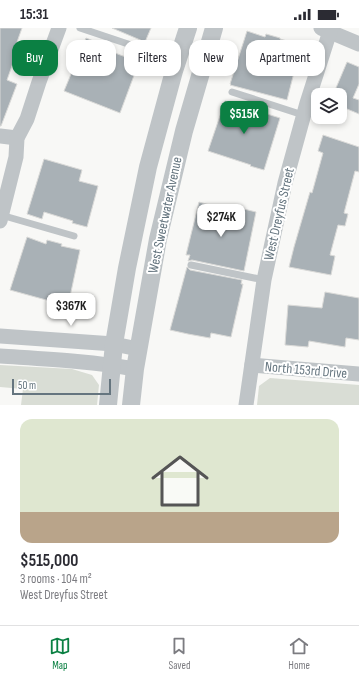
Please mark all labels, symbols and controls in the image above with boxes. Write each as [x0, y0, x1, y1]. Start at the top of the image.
text: 15:31 [20, 5, 48, 24]
chip: Buy [12, 40, 58, 76]
chip: Rent [66, 40, 116, 76]
chip: Filters [124, 40, 181, 76]
chip: New [189, 40, 238, 76]
chip: Apartment [246, 40, 325, 76]
map controls [311, 88, 347, 124]
button: layers [311, 88, 347, 124]
pin: $515K [216, 101, 272, 135]
text: $515K [229, 106, 259, 122]
street label: West Sweetwater Avenue [144, 155, 186, 275]
street label: West Dreyfus Street [260, 166, 298, 262]
pin: $274K [193, 204, 249, 238]
text: $274K [206, 209, 236, 225]
pin: $367K [43, 293, 99, 327]
text: $367K [56, 298, 86, 314]
street label: North 153rd Drive [264, 358, 348, 382]
scale bar [12, 377, 111, 396]
text: 50 m [18, 379, 36, 392]
icon: home [144, 445, 216, 517]
text: $515,000 [20, 551, 78, 571]
text: 3 rooms · 104 m² [20, 571, 92, 587]
text: West Dreyfus Street [20, 587, 108, 603]
tab: Map [49, 635, 71, 672]
tab: Saved [168, 635, 191, 672]
tab: Home [288, 635, 310, 672]

